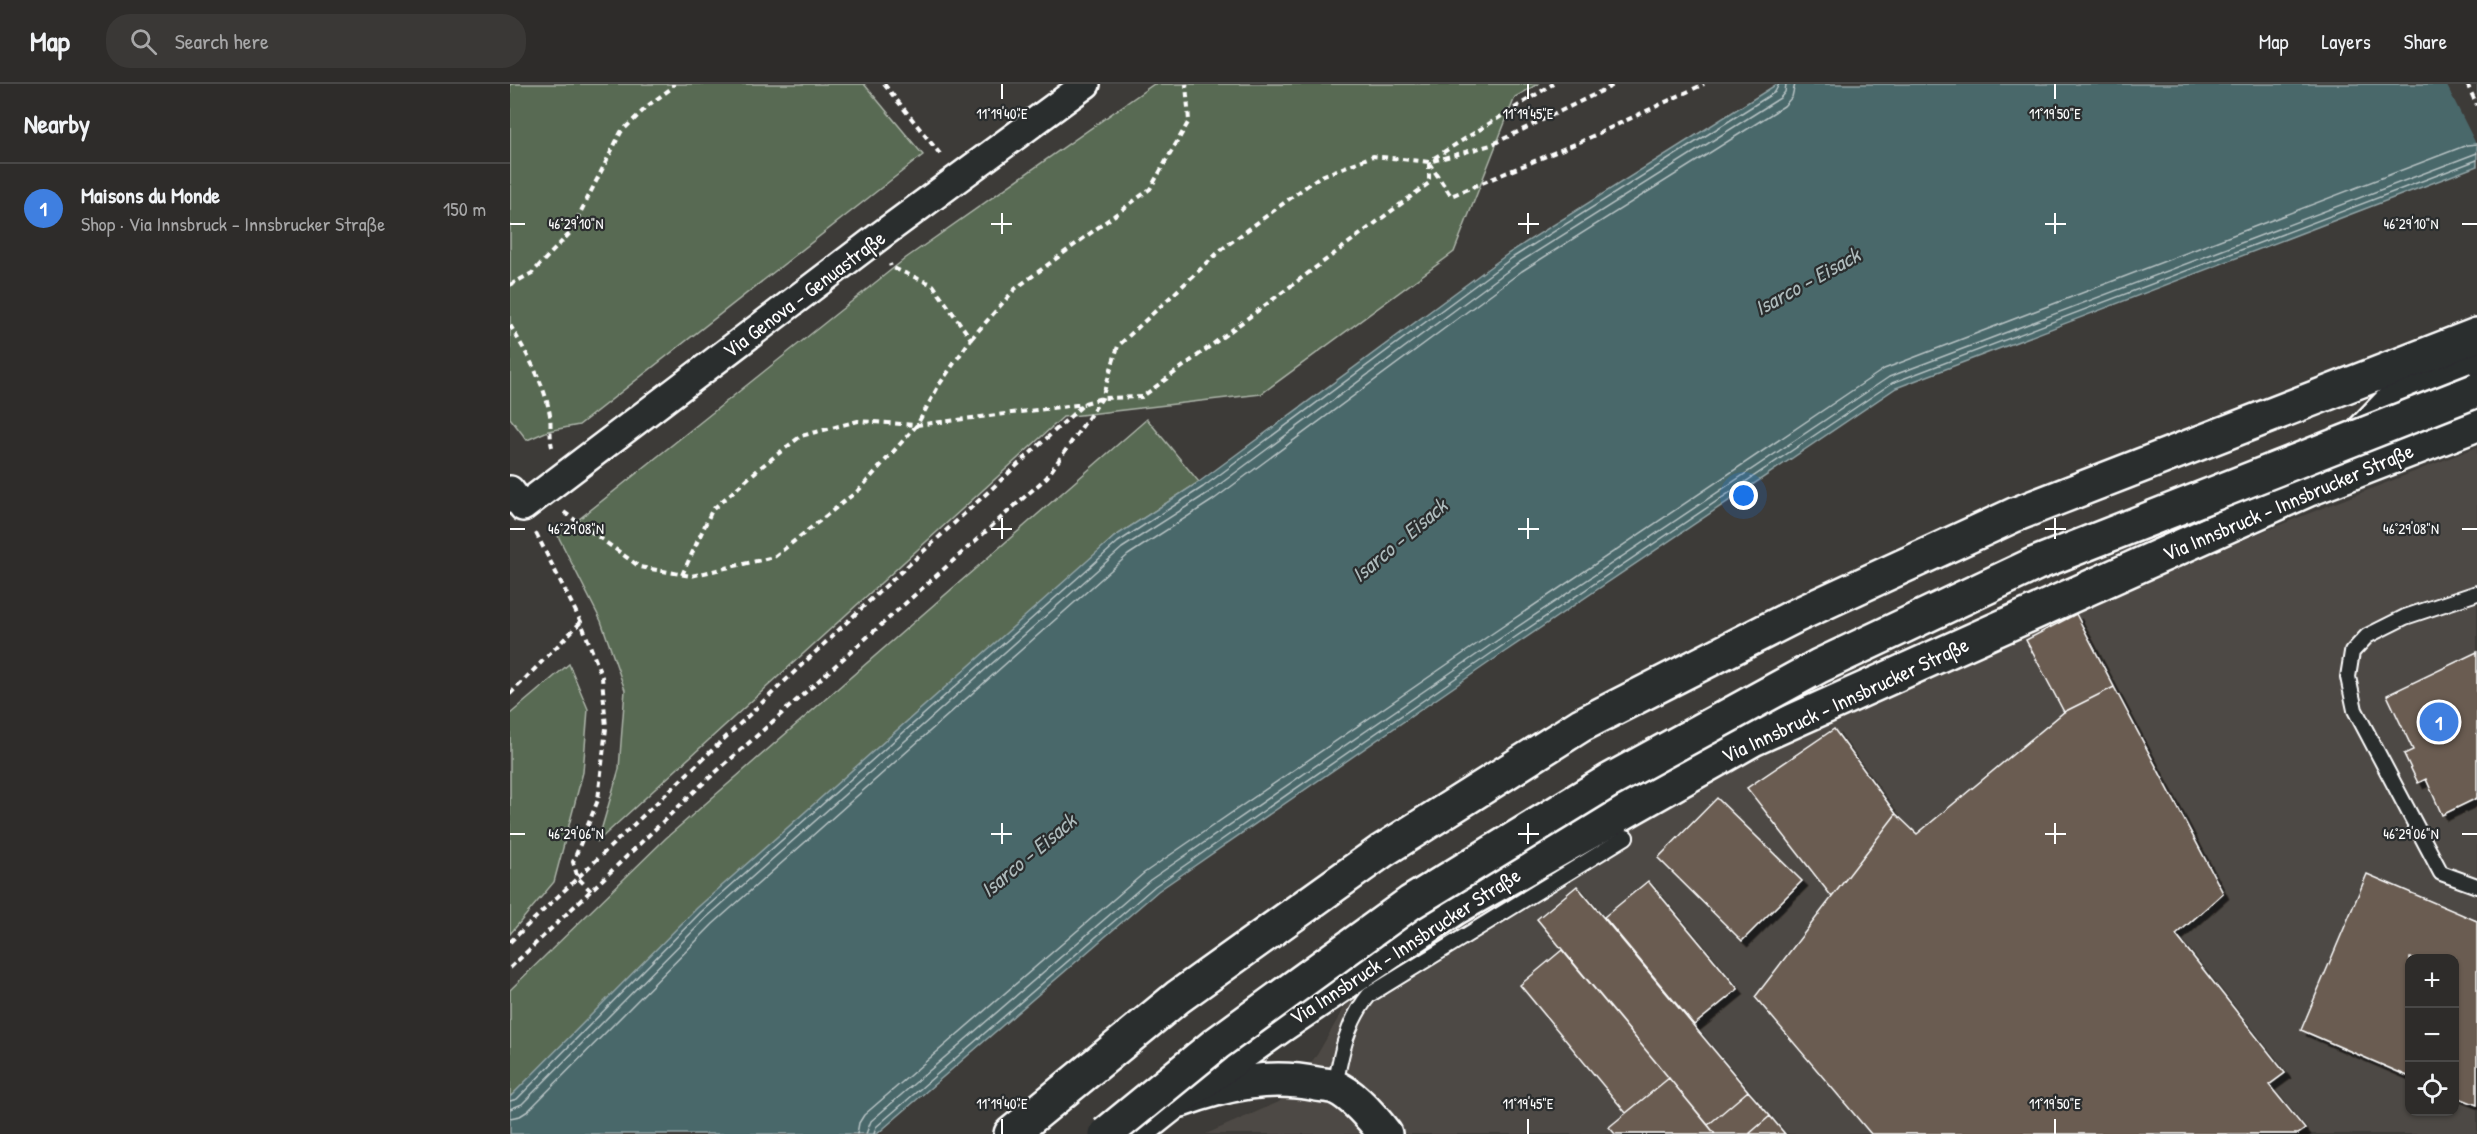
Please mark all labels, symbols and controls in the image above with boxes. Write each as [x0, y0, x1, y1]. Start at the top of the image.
search box [106, 14, 526, 68]
text: Map [30, 22, 70, 60]
icon: search [127, 25, 160, 58]
text: Search here [175, 26, 269, 56]
text: Map [2259, 27, 2288, 56]
text: Layers [2321, 27, 2371, 56]
text: Share [2404, 27, 2447, 56]
text: 11°19'40"E [976, 103, 1028, 124]
text: 11°19'45"E [1503, 103, 1554, 124]
text: 11°19'50"E [2029, 103, 2081, 124]
text: Nearby [24, 106, 90, 141]
text: Maisons du Monde [81, 180, 220, 210]
text: 1 [40, 195, 47, 222]
text: 150 m [443, 195, 486, 222]
text: Shop · Via Innsbruck - Innsbrucker Straße [81, 210, 385, 237]
text: 46°29'10"N [549, 213, 603, 234]
text: 46°29'10"N [2384, 213, 2438, 234]
street label: Via Genova - Genuastraße [717, 223, 891, 365]
water label: Isarco - Eisack [1749, 239, 1867, 322]
street label: Via Innsbruck - Innsbrucker Straße [2158, 436, 2418, 568]
your location [1729, 481, 1758, 510]
water label: Isarco - Eisack [1345, 490, 1455, 589]
text: 46°29'08"N [548, 518, 604, 539]
text: 46°29'08"N [2383, 518, 2439, 539]
street label: Via Innsbruck - Innsbrucker Straße [1717, 630, 1973, 770]
pin: 1 [2420, 700, 2458, 744]
water label: Isarco - Eisack [974, 805, 1084, 904]
text: 46°29'06"N [548, 823, 604, 844]
text: 46°29'06"N [2383, 823, 2439, 844]
street label: Via Innsbruck - Innsbrucker Straße [1284, 860, 1526, 1032]
map controls [2405, 954, 2459, 1116]
button: + [2405, 954, 2459, 1008]
button: − [2405, 1008, 2459, 1062]
button: locate [2405, 1062, 2459, 1116]
text: 11°19'40"E [976, 1093, 1028, 1114]
text: 11°19'45"E [1503, 1093, 1554, 1114]
text: 11°19'50"E [2029, 1093, 2081, 1114]

